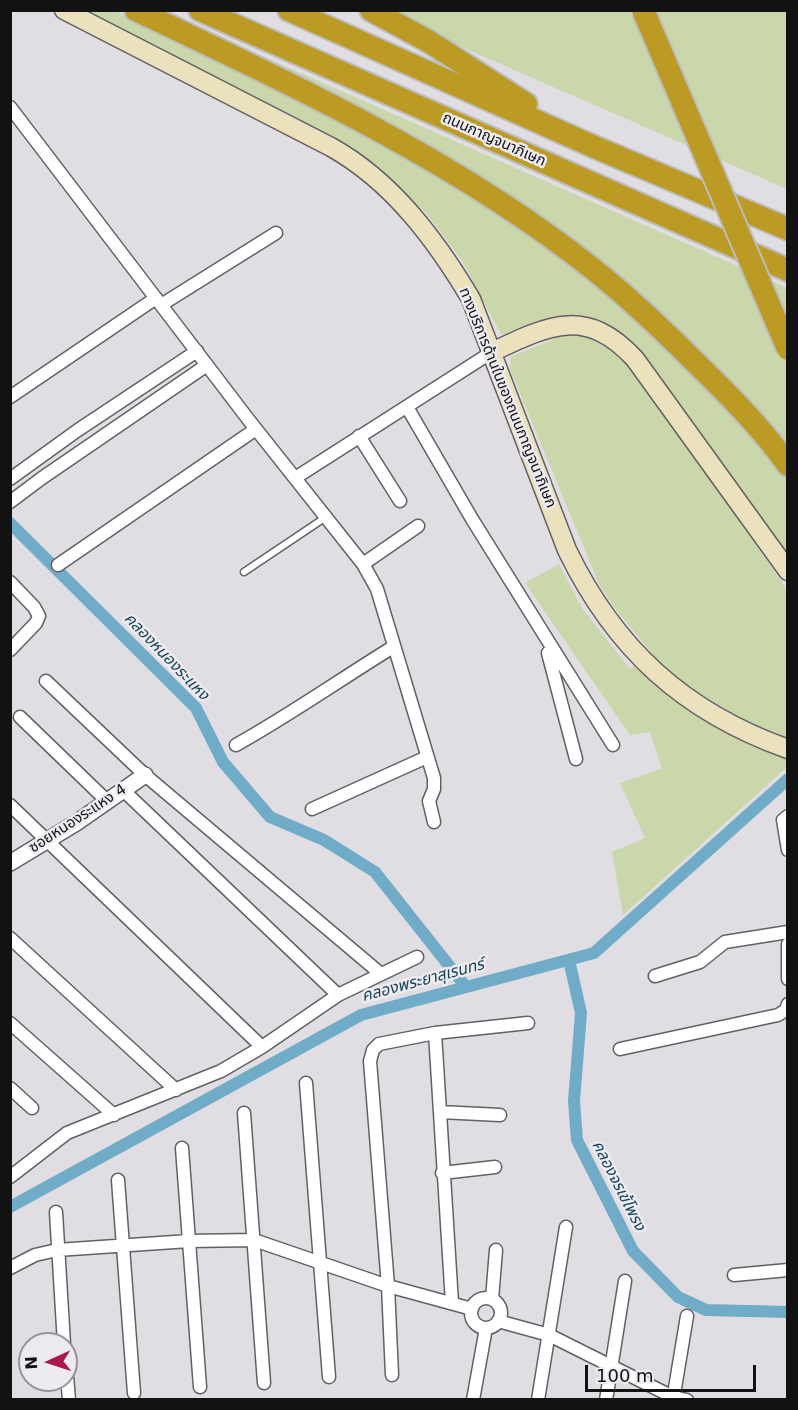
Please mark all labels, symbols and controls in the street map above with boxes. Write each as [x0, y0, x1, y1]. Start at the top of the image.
street label: ถนนกาญจนาภิเษก [439, 109, 549, 171]
street label: ทางบริการด้านในของถนนกาญจนาภิเษก [454, 285, 560, 511]
water label: คลองหนองระแหง [119, 609, 213, 705]
street label: ซอยหนองระแหง 4 [26, 781, 130, 857]
water label: คลองพระยาสุเรนทร์ [360, 955, 486, 1007]
water label: คลองจรเข้โพรง [587, 1138, 649, 1234]
north arrow [18, 1332, 78, 1392]
scale bar [588, 1353, 759, 1391]
text: N [22, 1356, 41, 1370]
text: 100 m [596, 1365, 654, 1386]

